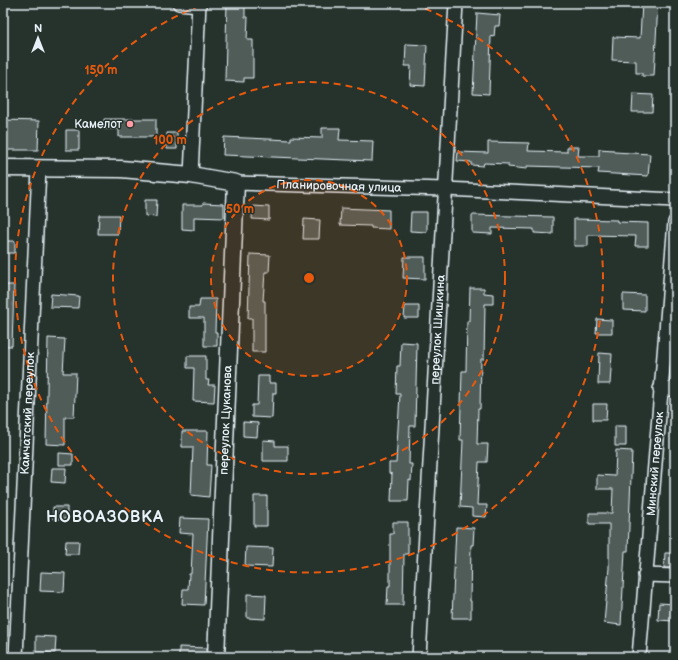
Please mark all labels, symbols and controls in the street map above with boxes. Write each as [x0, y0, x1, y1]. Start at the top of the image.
north arrow [18, 18, 58, 58]
text: N [34, 22, 42, 35]
text: 150 m [85, 63, 117, 78]
place label: Камелот [74, 117, 122, 132]
marker: Камелот [125, 119, 135, 129]
text: 100 m [153, 133, 187, 148]
street label: Планировочная улица [276, 177, 402, 195]
text: 50 m [226, 202, 254, 217]
centre of rings [302, 271, 316, 285]
street label: переулок Шишкина [427, 274, 448, 385]
street label: Камчатский переулок [17, 351, 38, 475]
street label: переулок Цуканова [217, 365, 235, 475]
street label: Минский переулок [643, 410, 667, 516]
district label: НОВОАЗОВКА [46, 508, 164, 527]

